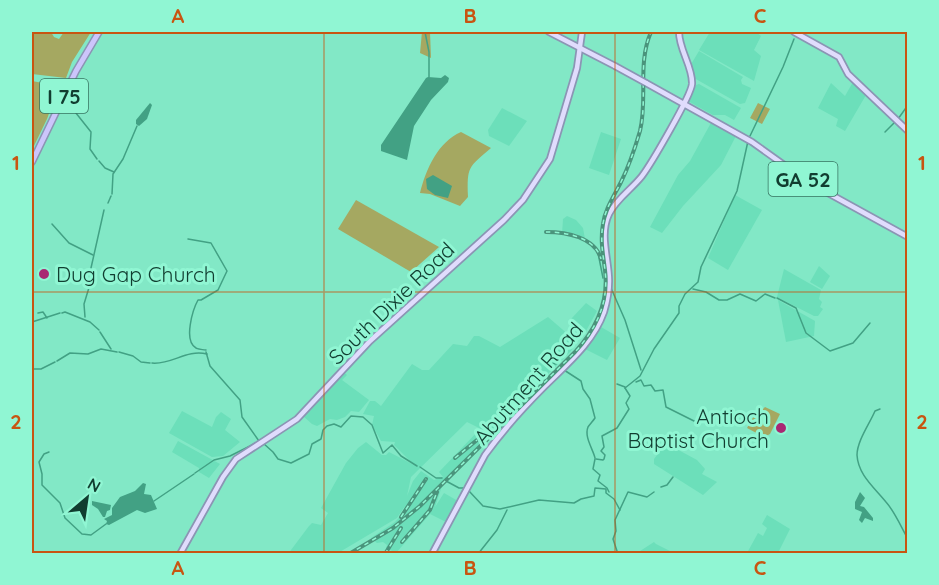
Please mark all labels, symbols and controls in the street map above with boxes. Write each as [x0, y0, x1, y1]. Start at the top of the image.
text: A [172, 3, 185, 28]
text: B [463, 3, 477, 28]
text: C [754, 3, 767, 28]
road number: I 75 [40, 79, 88, 113]
text: 1 [12, 150, 20, 175]
text: 1 [918, 150, 926, 175]
road number: GA 52 [768, 162, 838, 196]
street label: South Dixie Road [323, 236, 459, 370]
place label: Dug Gap Church [56, 261, 216, 287]
marker: Dug Gap Church [37, 267, 51, 281]
street label: Abutment Road [468, 317, 588, 449]
place label: Antioch Baptist Church [628, 403, 769, 453]
text: 2 [10, 409, 22, 434]
text: 2 [916, 409, 928, 434]
marker: Antioch Baptist Church [774, 421, 788, 435]
north arrow [57, 468, 117, 528]
text: N [84, 473, 104, 496]
text: A [172, 555, 185, 580]
text: B [463, 555, 477, 580]
text: C [754, 555, 767, 580]

